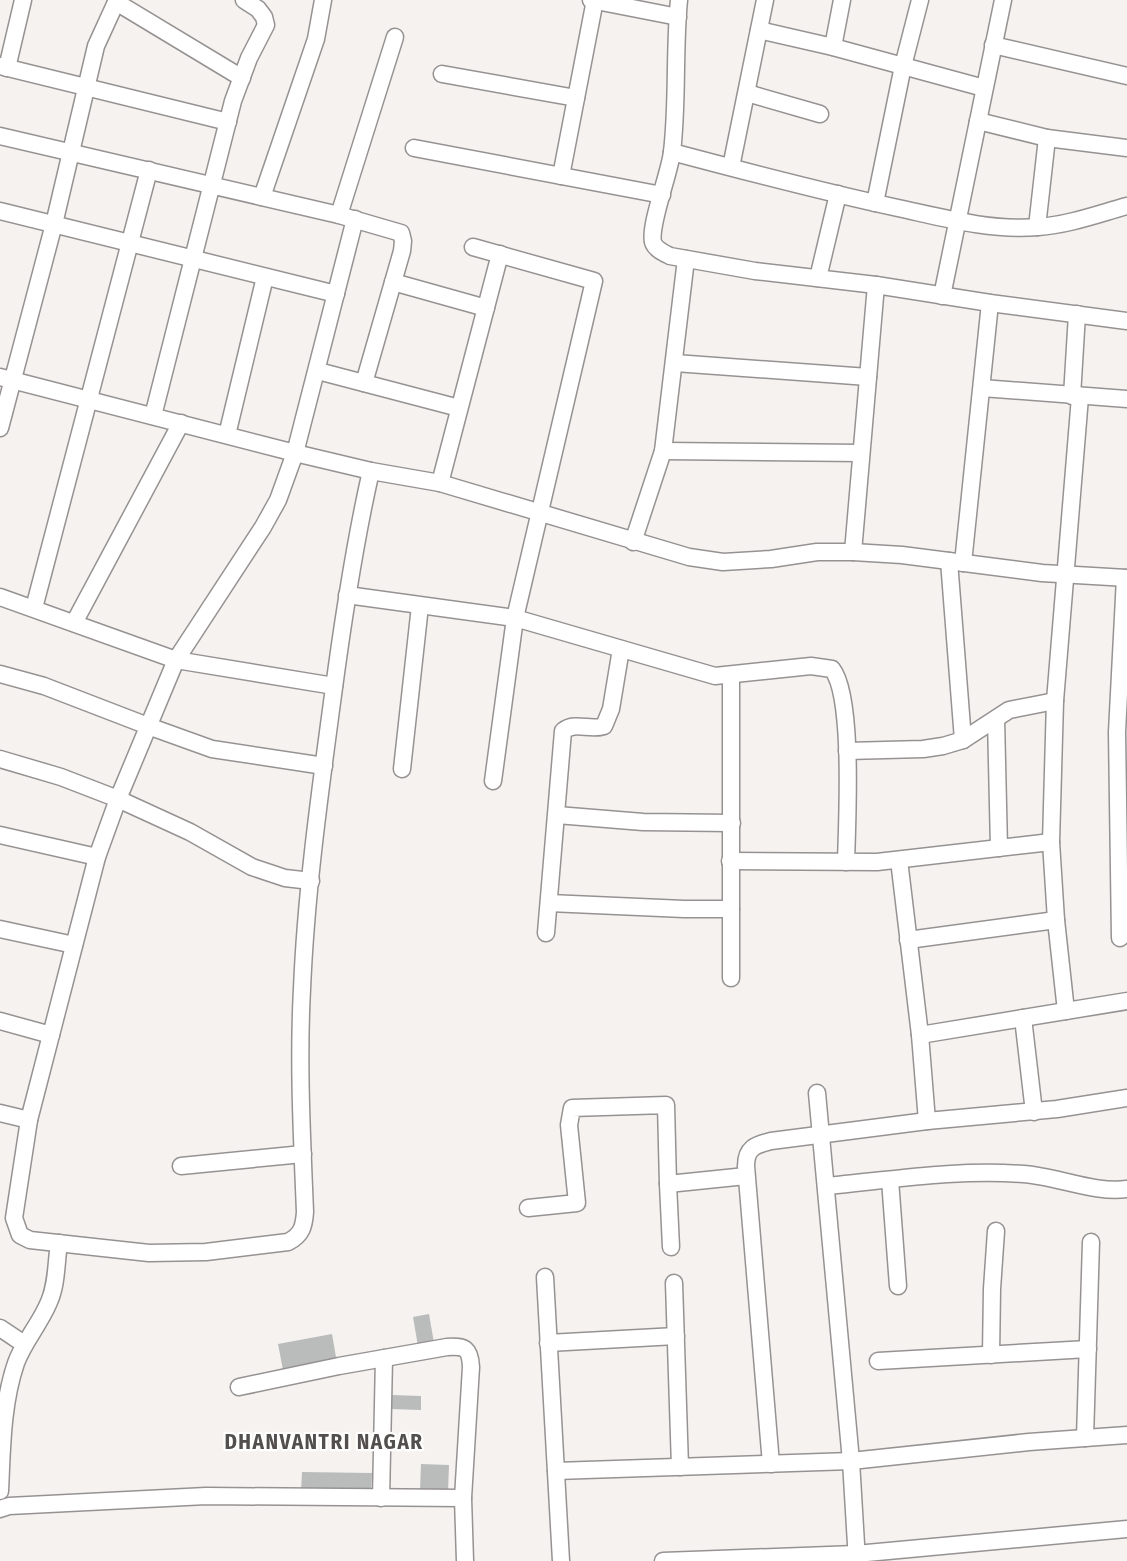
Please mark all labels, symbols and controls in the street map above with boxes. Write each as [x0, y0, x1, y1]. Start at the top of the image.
district label: DHANVANTRI NAGAR [224, 1429, 424, 1455]

